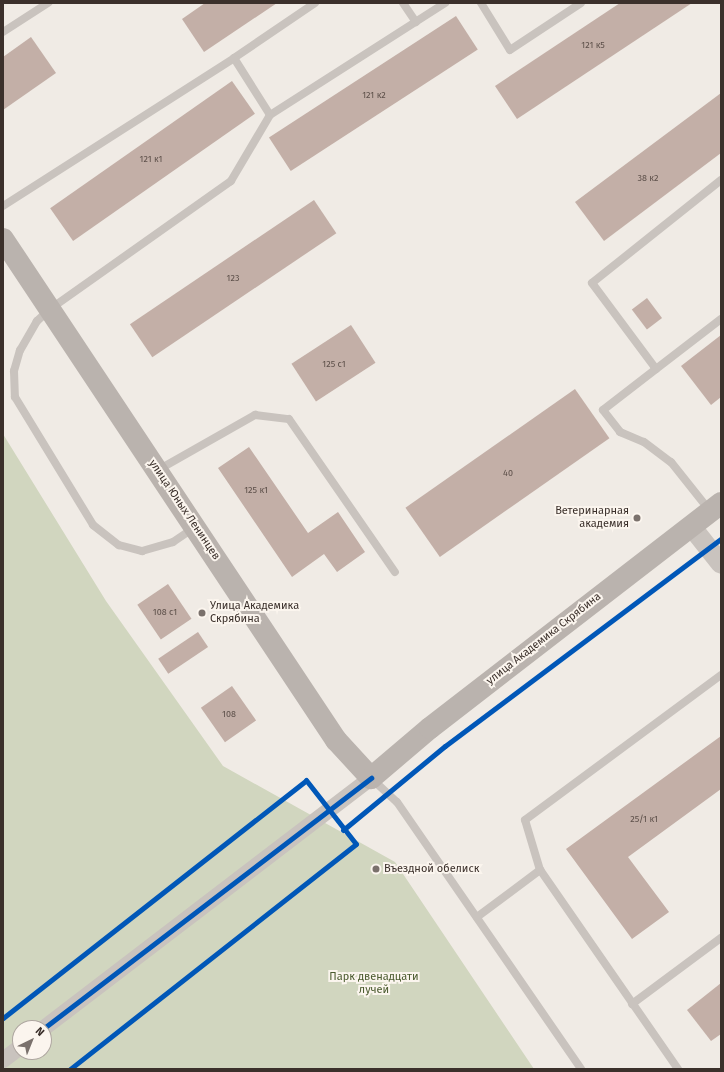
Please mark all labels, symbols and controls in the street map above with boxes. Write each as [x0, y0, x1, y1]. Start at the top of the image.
house number: 121 к5 [581, 40, 605, 50]
house number: 121 к2 [362, 90, 386, 100]
house number: 121 к1 [140, 154, 162, 164]
house number: 38 к2 [638, 173, 658, 183]
house number: 123 [227, 273, 239, 283]
house number: 125 с1 [322, 359, 346, 369]
street label: улица Юных Ленинцев [146, 458, 222, 562]
house number: 40 [503, 468, 513, 478]
house number: 125 к1 [244, 485, 268, 495]
place label: Ветеринарная академия [555, 505, 629, 531]
marker: Ветеринарная академия [632, 513, 642, 523]
street label: улица Академика Скрябина [484, 590, 604, 688]
place label: Улица Академика Скрябина [210, 600, 299, 626]
house number: 108 с1 [153, 607, 177, 617]
marker: Улица Академика Скрябина [197, 608, 207, 618]
house number: 108 [222, 709, 236, 719]
house number: 25/1 к1 [630, 814, 658, 824]
place label: Въездной обелиск [384, 862, 479, 876]
marker: Въездной обелиск [371, 864, 381, 874]
park label: Парк двенадцати лучей [329, 971, 419, 997]
north arrow [12, 1020, 52, 1060]
text: N [33, 1024, 47, 1039]

